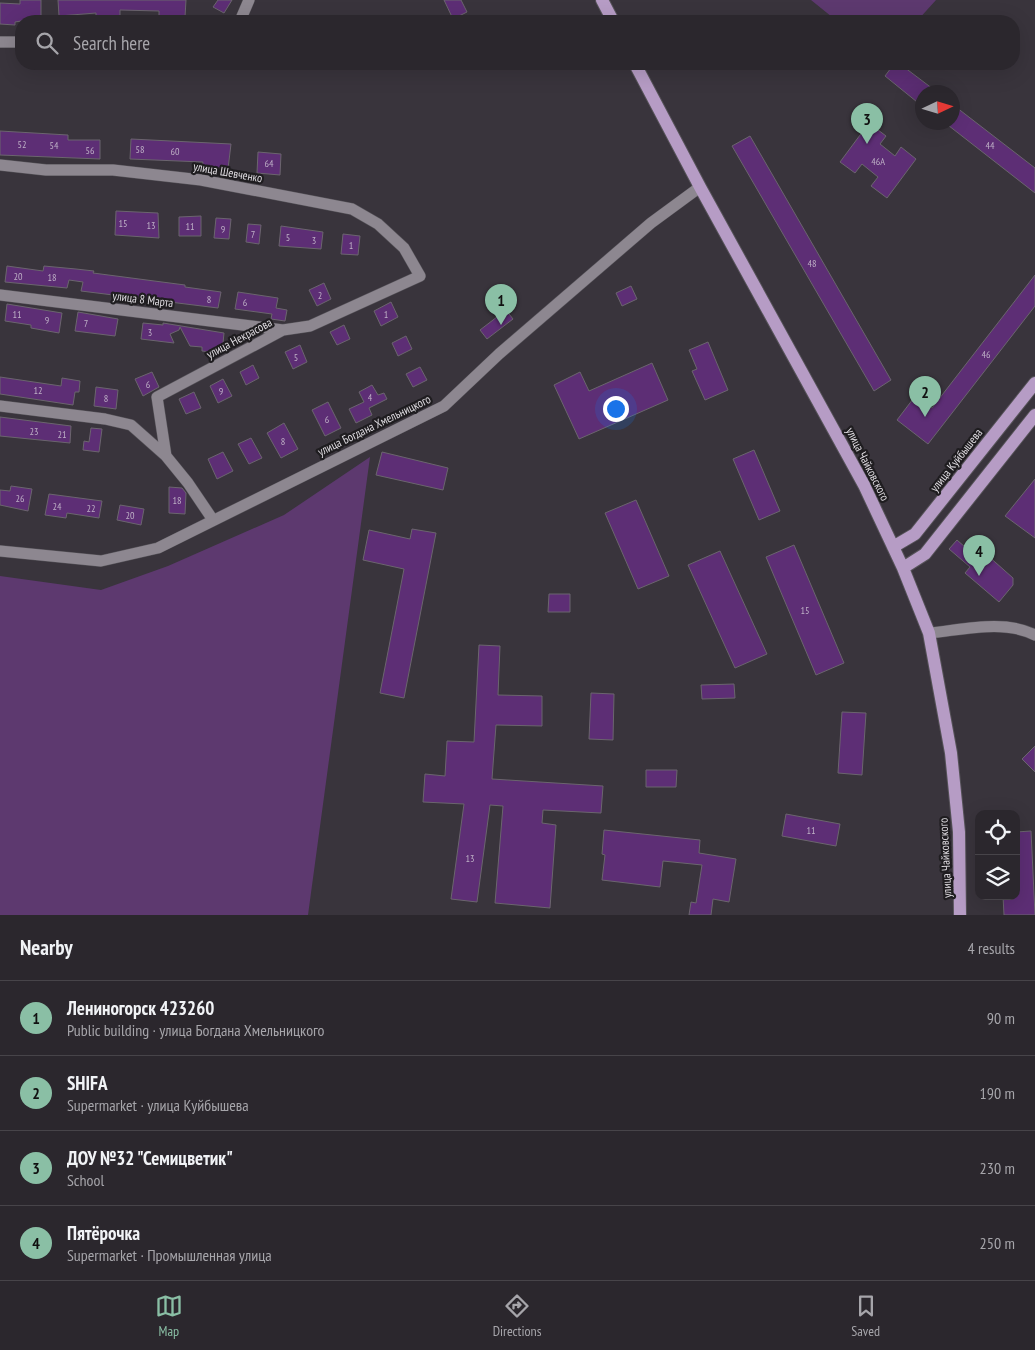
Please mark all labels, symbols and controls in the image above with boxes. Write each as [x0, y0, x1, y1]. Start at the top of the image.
search box [15, 15, 1020, 70]
icon: search [33, 29, 61, 57]
text: Search here [73, 31, 150, 55]
north arrow [915, 85, 960, 130]
pin: 3 [851, 103, 883, 144]
house number: 52 [18, 138, 27, 151]
house number: 54 [50, 139, 59, 152]
house number: 44 [986, 139, 995, 152]
house number: 58 [136, 143, 145, 156]
house number: 56 [86, 144, 95, 157]
house number: 60 [171, 145, 180, 158]
house number: 46А [871, 155, 885, 168]
house number: 64 [265, 157, 274, 170]
street label: улица Шевченко [192, 159, 264, 185]
house number: 15 [119, 217, 128, 230]
house number: 13 [147, 219, 156, 232]
house number: 11 [186, 220, 195, 233]
house number: 9 [221, 223, 225, 236]
house number: 7 [251, 228, 255, 241]
house number: 5 [286, 231, 290, 244]
house number: 3 [312, 234, 316, 247]
house number: 1 [349, 239, 353, 252]
house number: 48 [808, 257, 817, 270]
house number: 20 [14, 270, 23, 283]
house number: 18 [48, 271, 57, 284]
pin: 1 [485, 284, 517, 325]
street label: улица 8 Марта [112, 288, 175, 310]
house number: 2 [318, 289, 322, 302]
house number: 8 [207, 293, 211, 306]
house number: 6 [243, 296, 248, 309]
house number: 11 [13, 308, 22, 321]
house number: 1 [384, 308, 388, 321]
house number: 9 [45, 314, 49, 327]
street label: улица Некрасова [204, 314, 275, 362]
house number: 7 [84, 317, 88, 330]
house number: 3 [148, 326, 152, 339]
house number: 46 [982, 348, 991, 361]
house number: 5 [294, 351, 298, 364]
pin: 2 [909, 376, 941, 417]
house number: 6 [146, 378, 151, 391]
house number: 12 [34, 384, 43, 397]
house number: 9 [219, 385, 223, 398]
street label: улица Богдана Хмельницкого [315, 391, 433, 459]
house number: 4 [368, 391, 373, 404]
house number: 8 [104, 392, 108, 405]
your location [603, 396, 629, 422]
house number: 6 [325, 413, 330, 426]
house number: 23 [30, 425, 39, 438]
street label: улица Чайковского [843, 425, 893, 503]
street label: улица Куйбышева [927, 425, 985, 495]
house number: 21 [58, 428, 67, 441]
house number: 8 [281, 435, 285, 448]
house number: 26 [16, 492, 25, 505]
house number: 18 [173, 494, 182, 507]
house number: 24 [53, 500, 62, 513]
house number: 22 [87, 502, 96, 515]
house number: 20 [126, 509, 135, 522]
pin: 4 [963, 535, 995, 576]
house number: 15 [801, 604, 810, 617]
map controls [975, 810, 1020, 900]
button: locate [975, 810, 1020, 855]
street label: улица Чайковского [935, 818, 955, 898]
house number: 11 [807, 824, 816, 837]
house number: 13 [466, 852, 475, 865]
button: layers [975, 855, 1020, 900]
text: Nearby [20, 934, 73, 961]
text: 4 results [968, 938, 1015, 958]
text: Лениногорск 423260 [67, 996, 214, 1020]
text: 1 [32, 1008, 40, 1028]
text: 90 m [987, 1008, 1015, 1028]
text: Public building · улица Богдана Хмельницкого [67, 1020, 325, 1040]
text: SHIFA [67, 1071, 107, 1095]
text: 2 [32, 1083, 40, 1103]
text: 190 m [980, 1083, 1015, 1103]
text: Supermarket · улица Куйбышева [67, 1095, 249, 1115]
text: ДОУ №32 "Семицветик" [67, 1146, 233, 1170]
text: 3 [32, 1158, 40, 1178]
text: 230 m [980, 1158, 1015, 1178]
text: School [67, 1170, 104, 1190]
text: Пятёрочка [67, 1221, 140, 1245]
text: 4 [32, 1233, 40, 1253]
text: 250 m [980, 1233, 1015, 1253]
text: Supermarket · Промышленная улица [67, 1245, 272, 1265]
tab: Map [155, 1292, 183, 1340]
tab: Directions [493, 1292, 541, 1340]
tab: Saved [851, 1292, 880, 1340]

